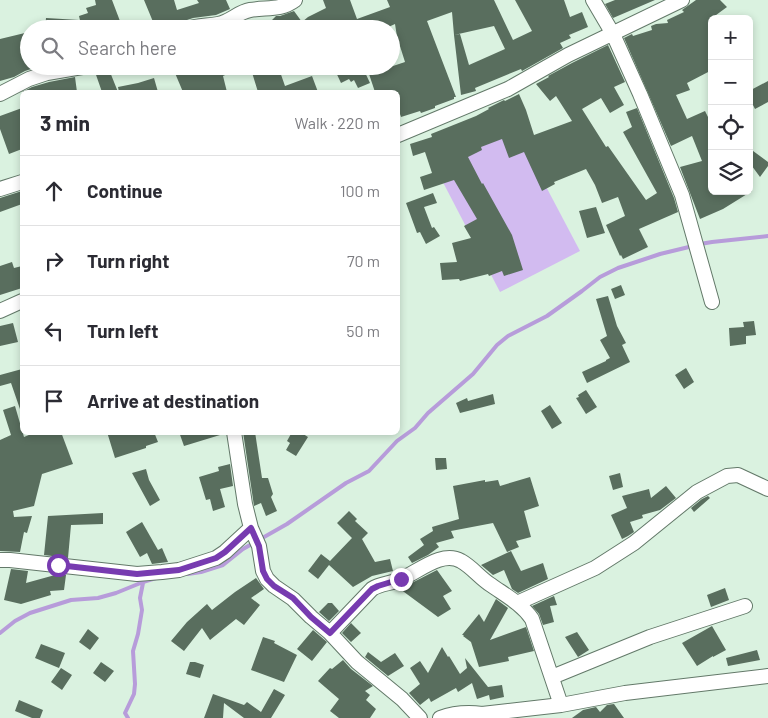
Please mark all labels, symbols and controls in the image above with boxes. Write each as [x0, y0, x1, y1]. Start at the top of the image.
map controls [708, 15, 753, 195]
button: + [708, 15, 753, 60]
search box [20, 20, 400, 75]
icon: search [38, 34, 66, 62]
text: Search here [78, 36, 177, 59]
button: − [708, 60, 753, 105]
button: locate [708, 105, 753, 150]
text: 3 min [40, 110, 90, 135]
text: Walk · 220 m [294, 113, 380, 132]
button: layers [708, 150, 753, 195]
icon: ahead [40, 177, 68, 205]
text: Continue [87, 179, 163, 202]
text: 100 m [340, 181, 380, 200]
icon: right [40, 247, 68, 275]
text: Turn right [87, 249, 169, 272]
text: 70 m [347, 251, 380, 270]
icon: left [40, 317, 68, 345]
text: Turn left [87, 319, 158, 342]
text: 50 m [346, 321, 380, 340]
icon: arrive [40, 387, 68, 415]
text: Arrive at destination [87, 389, 259, 412]
route start [47, 554, 70, 577]
route end [390, 568, 413, 591]

